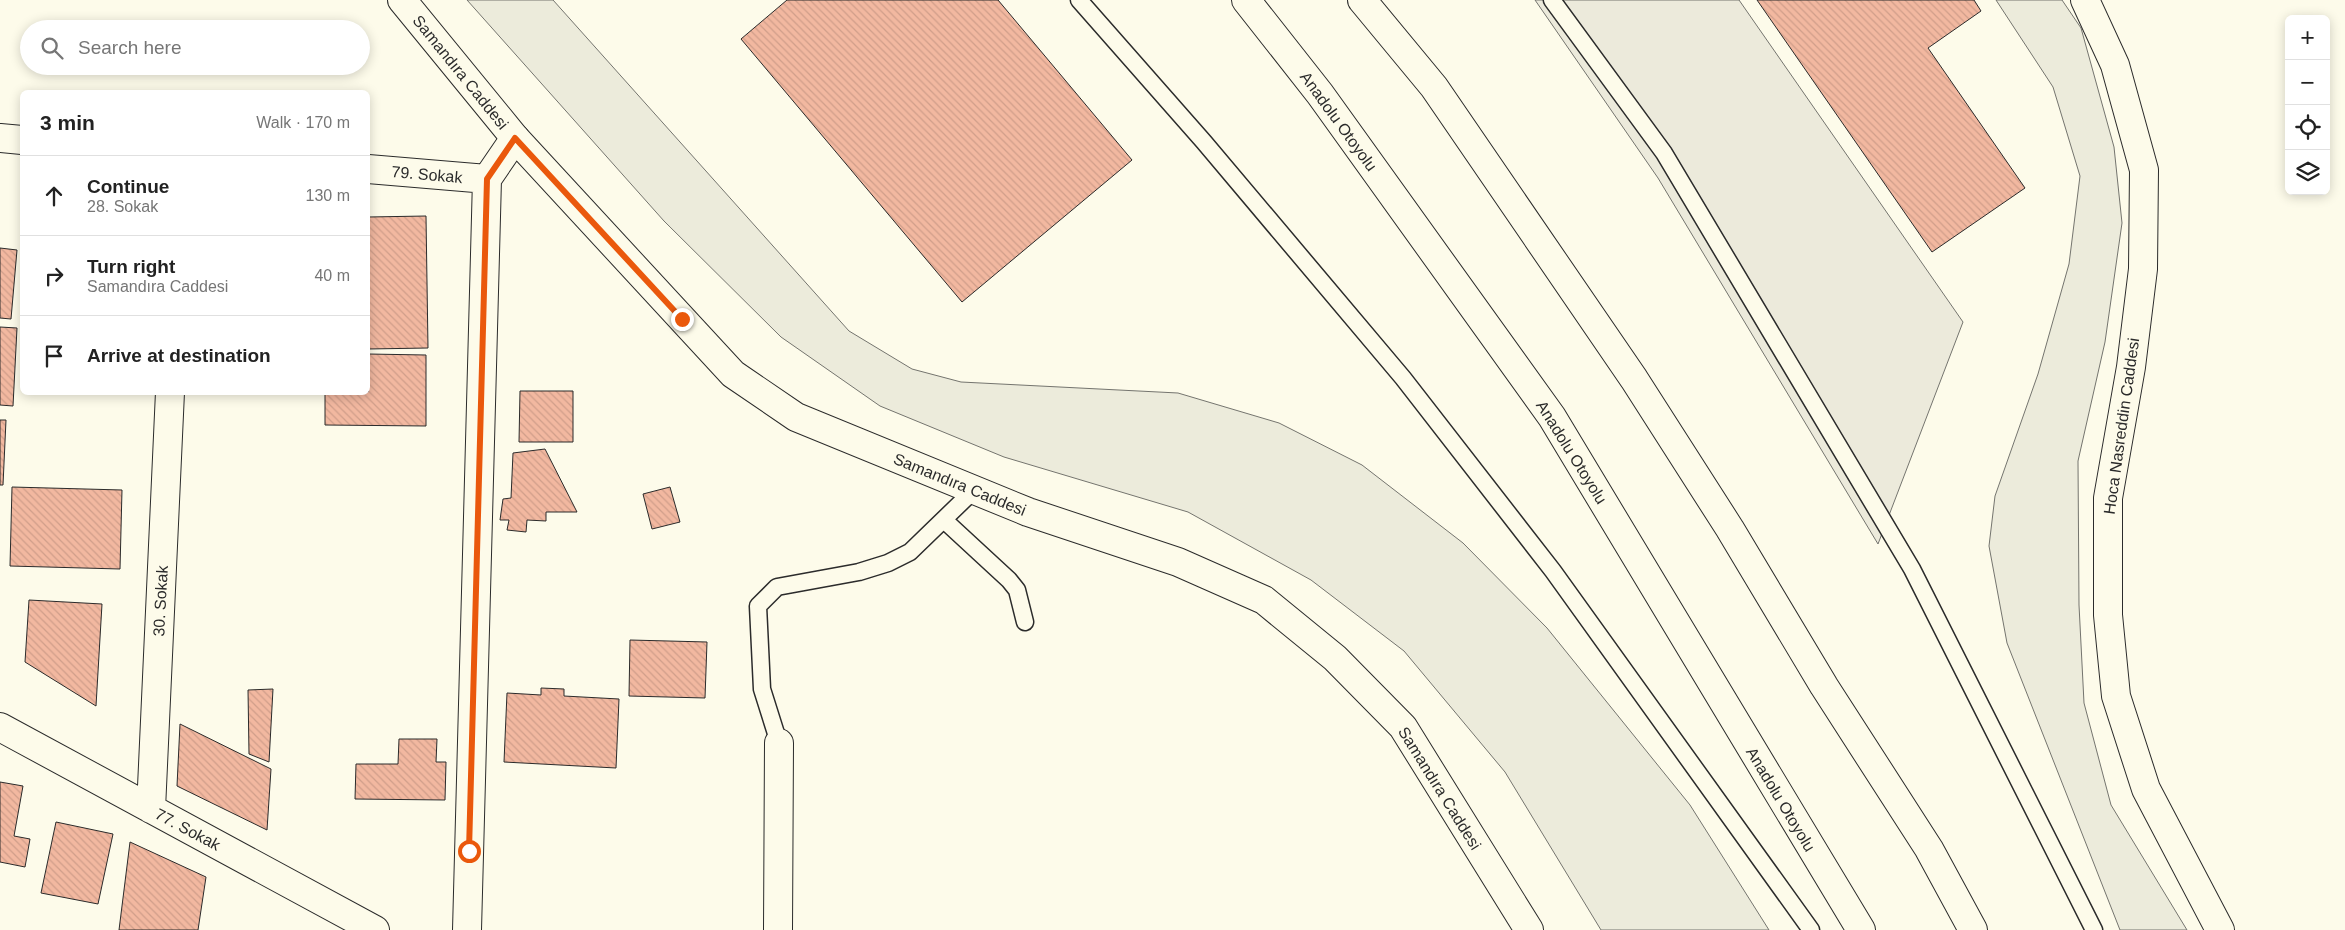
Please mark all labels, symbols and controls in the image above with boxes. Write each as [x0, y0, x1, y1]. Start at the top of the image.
street label: Samandıra Caddesi [410, 12, 512, 133]
map controls [2285, 15, 2330, 195]
button: + [2285, 15, 2330, 60]
search box [20, 20, 370, 75]
icon: search [38, 34, 66, 62]
text: Search here [78, 37, 182, 58]
button: − [2285, 60, 2330, 105]
street label: Anadolu Otoyolu [1297, 68, 1380, 174]
button: locate [2285, 105, 2330, 150]
text: 3 min [40, 111, 95, 134]
text: Walk · 170 m [256, 114, 350, 131]
button: layers [2285, 150, 2330, 195]
street label: 79. Sokak [391, 163, 464, 186]
text: Continue [87, 176, 169, 197]
icon: ahead [40, 182, 68, 210]
text: 130 m [306, 187, 350, 204]
text: 28. Sokak [87, 198, 158, 215]
text: Turn right [87, 256, 175, 277]
icon: right [40, 262, 68, 290]
text: 40 m [314, 267, 350, 284]
text: Samandıra Caddesi [87, 278, 228, 295]
route end [671, 308, 694, 331]
street label: Hoca Nasreddin Caddesi [2101, 337, 2142, 515]
icon: arrive [40, 342, 68, 370]
text: Arrive at destination [87, 345, 271, 366]
street label: Anadolu Otoyolu [1533, 398, 1610, 507]
street label: Samandıra Caddesi [891, 450, 1029, 519]
street label: 30. Sokak [150, 564, 171, 637]
street label: Samandıra Caddesi [1395, 724, 1484, 853]
street label: Anadolu Otoyolu [1743, 744, 1818, 854]
street label: 77. Sokak [152, 805, 224, 854]
route start [458, 840, 481, 863]

